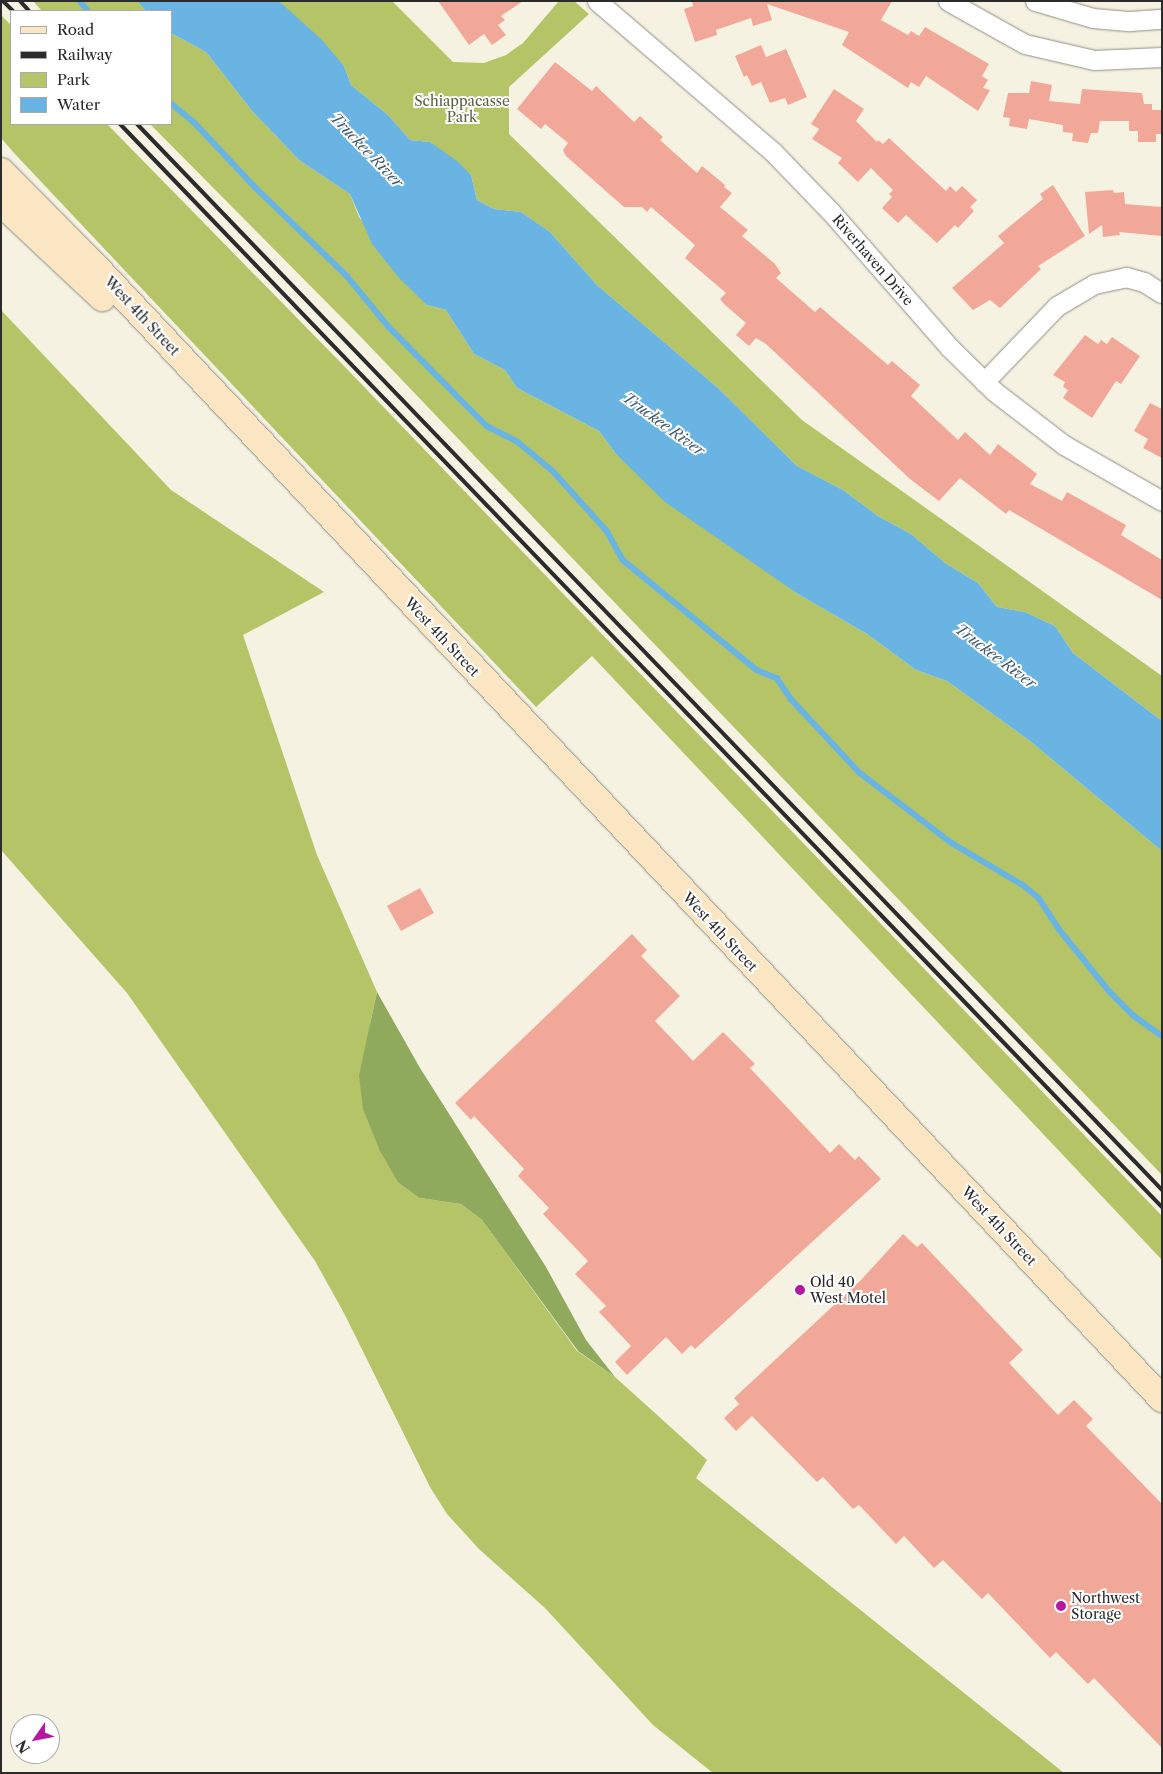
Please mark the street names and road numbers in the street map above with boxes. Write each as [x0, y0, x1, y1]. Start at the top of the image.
street label: Riverhaven Drive [829, 211, 917, 309]
street label: West 4th Street [101, 273, 183, 359]
street label: West 4th Street [401, 594, 483, 680]
street label: West 4th Street [679, 889, 761, 975]
street label: West 4th Street [958, 1183, 1040, 1269]

